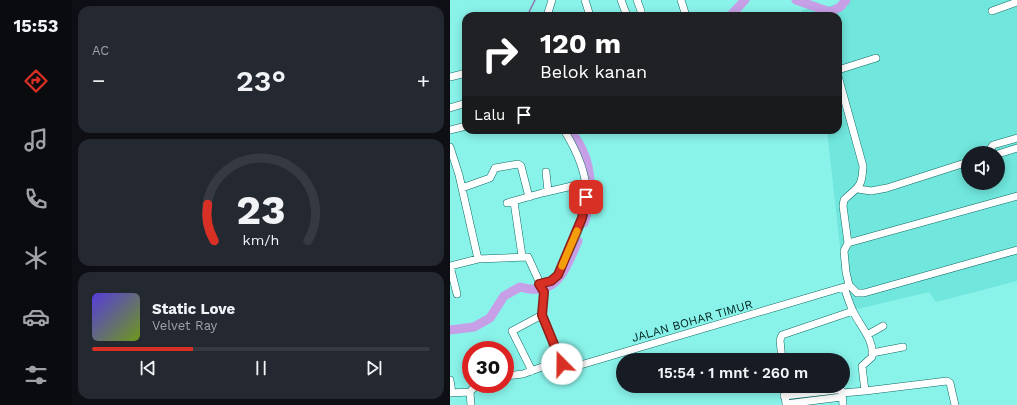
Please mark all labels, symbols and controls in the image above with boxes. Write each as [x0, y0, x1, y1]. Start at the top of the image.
text: 15:53 [14, 15, 58, 36]
text: 120 m [540, 27, 621, 60]
icon: right [474, 28, 526, 80]
text: AC [92, 43, 109, 58]
text: Belok kanan [540, 61, 647, 82]
text: 23° [236, 63, 286, 98]
icon: directions [22, 67, 50, 95]
text: − [92, 68, 105, 93]
text: + [417, 68, 430, 93]
icon: arrive [513, 104, 535, 126]
text: Lalu [474, 106, 505, 124]
icon: music [22, 126, 50, 154]
map controls [961, 146, 1005, 190]
button: sound [961, 146, 1005, 190]
pin [569, 180, 603, 214]
text: 23 [236, 184, 286, 233]
icon: phone [22, 185, 50, 213]
icon: arrive [575, 186, 597, 208]
text: km/h [243, 231, 279, 247]
icon: climate [22, 244, 50, 272]
street label: JALAN BOHAR TIMUR [630, 297, 754, 345]
text: Static Love [152, 300, 235, 318]
icon: car [22, 303, 50, 331]
text: Velvet Ray [152, 318, 217, 333]
speed limit sign: 30 [462, 341, 514, 393]
position arrow [541, 343, 583, 385]
icon: previous [137, 357, 159, 379]
icon: pause [250, 357, 272, 379]
icon: next [363, 357, 385, 379]
icon: filters [22, 361, 50, 389]
text: 15:54 · 1 mnt · 260 m [658, 364, 808, 382]

